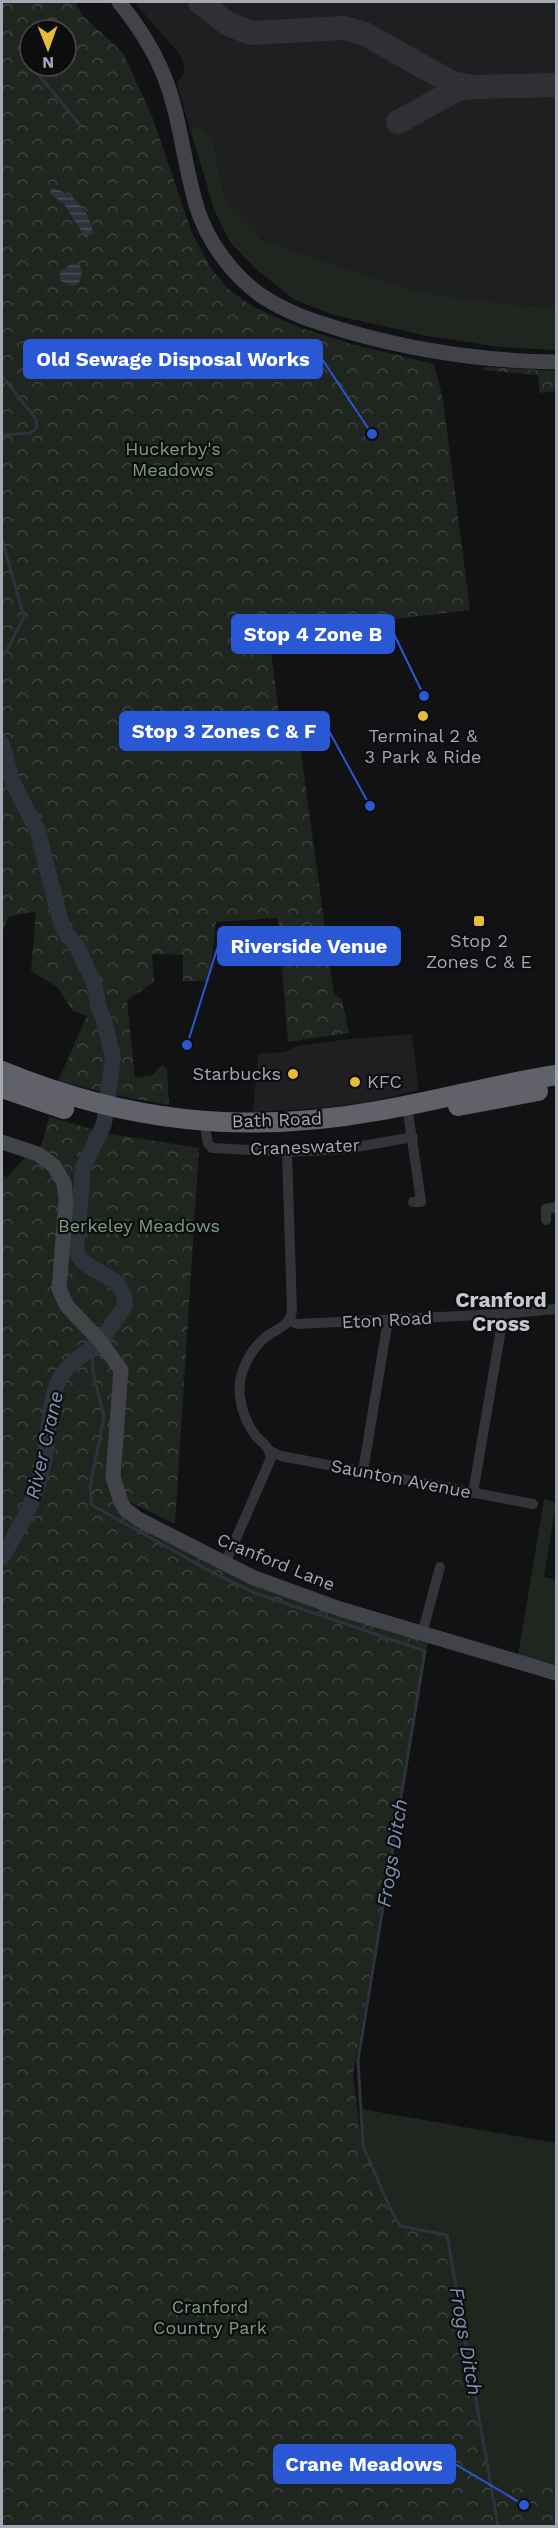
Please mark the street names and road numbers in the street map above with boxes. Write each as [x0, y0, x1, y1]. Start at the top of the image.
street label: Bath Road [231, 1107, 322, 1132]
street label: Craneswater [250, 1134, 360, 1159]
street label: Eton Road [341, 1307, 433, 1332]
street label: Saunton Avenue [329, 1455, 473, 1502]
street label: Cranford Lane [214, 1528, 338, 1595]

